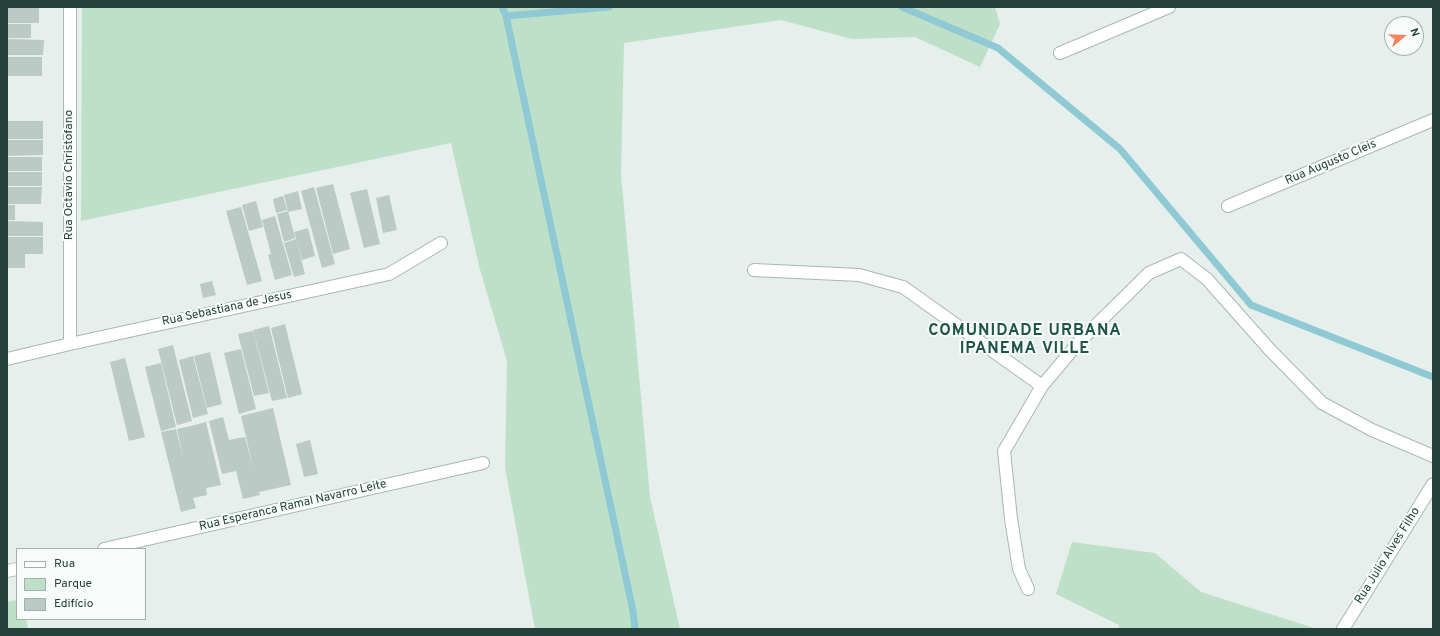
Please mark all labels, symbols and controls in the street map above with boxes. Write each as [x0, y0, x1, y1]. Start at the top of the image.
north arrow [1384, 16, 1424, 56]
text: N [1406, 26, 1422, 38]
street label: Rua Octavio Christofano [63, 110, 77, 240]
street label: Rua Augusto Cleis [1283, 137, 1379, 189]
street label: Rua Sebastiana de Jesus [161, 288, 293, 330]
district label: COMUNIDADE URBANA IPANEMA VILLE [928, 322, 1122, 360]
street label: Rua Esperanca Ramal Navarro Leite [198, 477, 388, 535]
street label: Rua Julio Alves Filho [1352, 505, 1424, 607]
legend [16, 548, 146, 620]
text: Rua [54, 556, 75, 572]
text: Parque [54, 576, 92, 592]
text: Edifício [54, 596, 93, 612]

